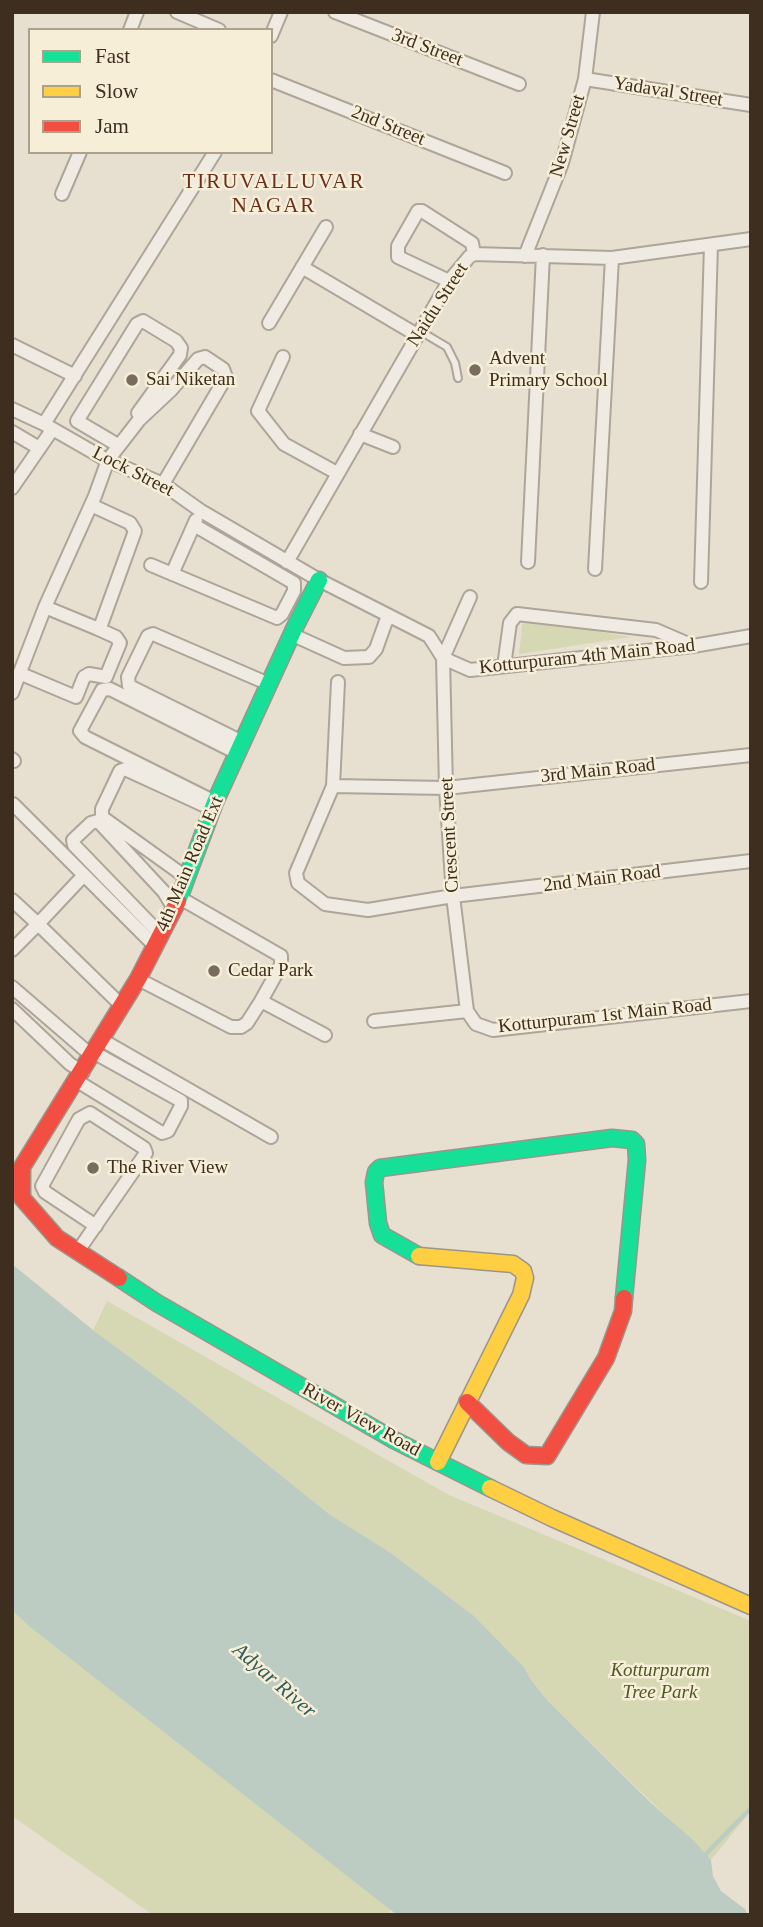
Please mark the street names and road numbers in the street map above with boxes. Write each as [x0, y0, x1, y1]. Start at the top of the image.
street label: 3rd Street [388, 24, 466, 72]
street label: Yadaval Street [612, 72, 724, 112]
street label: New Street [545, 92, 591, 180]
street label: 2nd Street [348, 101, 428, 151]
street label: Naidu Street [402, 259, 474, 351]
street label: Lock Street [89, 442, 177, 502]
street label: Kotturpuram 4th Main Road [478, 634, 696, 680]
street label: 3rd Main Road [540, 754, 656, 788]
street label: Crescent Street [436, 777, 464, 893]
street label: 4th Main Road Ext [151, 793, 229, 935]
street label: 2nd Main Road [542, 860, 662, 898]
street label: Kotturpuram 1st Main Road [497, 993, 713, 1039]
street label: River View Road [298, 1378, 424, 1462]

